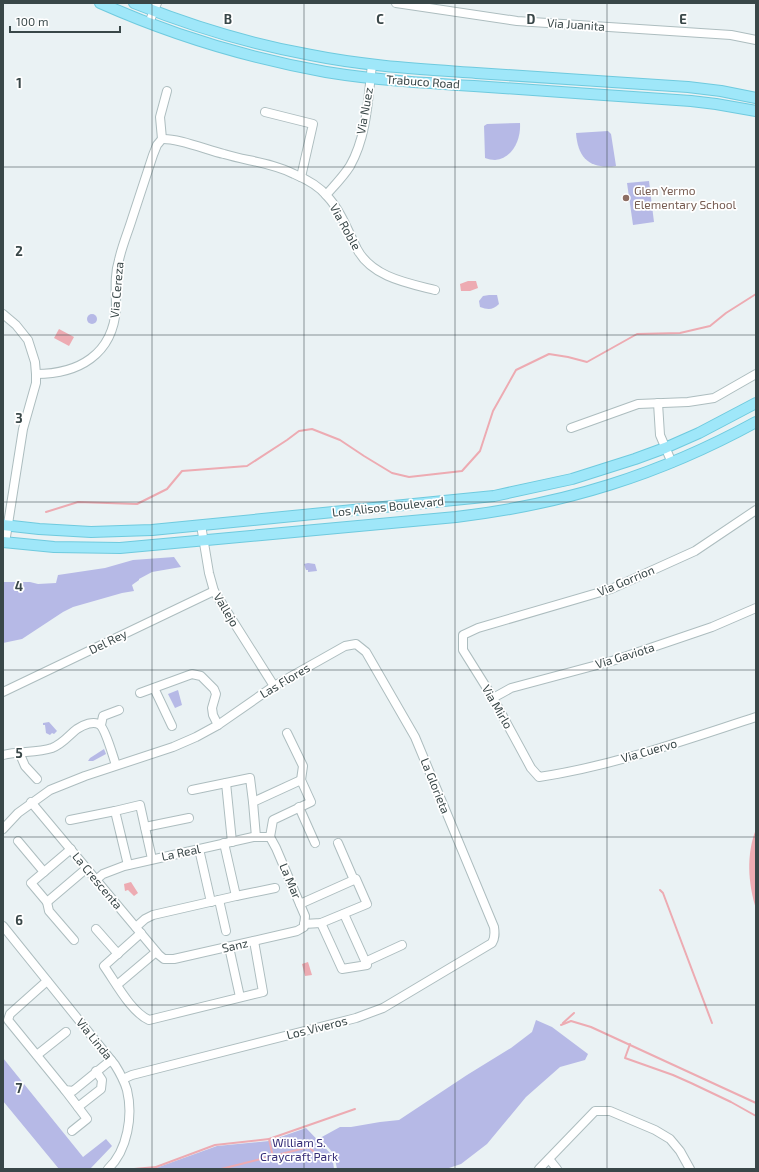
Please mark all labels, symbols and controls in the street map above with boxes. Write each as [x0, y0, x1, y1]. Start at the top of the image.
scale bar [10, 8, 120, 34]
text: B [224, 11, 232, 27]
text: C [376, 11, 384, 27]
text: D [527, 11, 536, 27]
text: E [679, 11, 687, 27]
text: 100 m [16, 14, 48, 28]
street label: Via Juanita [547, 15, 605, 33]
street label: Trabuco Road [386, 71, 460, 91]
text: 1 [16, 75, 22, 91]
street label: Via Nuez [353, 86, 375, 135]
place label: Glen Yermo Elementary School [634, 183, 737, 211]
marker: Glen Yermo Elementary School [621, 193, 631, 203]
street label: Via Roble [327, 201, 364, 252]
text: 2 [15, 243, 23, 259]
street label: Via Cereza [107, 261, 125, 319]
text: 3 [15, 410, 23, 426]
street label: Los Alisos Boulevard [331, 493, 445, 519]
street label: Via Gorrion [595, 562, 656, 598]
text: 4 [15, 578, 23, 594]
street label: Vallejo [210, 590, 242, 630]
street label: Del Rey [86, 626, 129, 656]
street label: Via Gaviota [594, 639, 656, 671]
street label: Las Flores [257, 660, 312, 700]
street label: Via Mirlo [480, 682, 516, 731]
street label: Via Cuervo [619, 735, 679, 765]
text: 5 [15, 745, 23, 761]
street label: La Glorieta [418, 756, 453, 815]
street label: La Real [160, 841, 202, 863]
street label: La Crescenta [70, 849, 126, 912]
street label: La Mar [277, 861, 305, 901]
text: 6 [15, 912, 23, 928]
street label: Sanz [220, 935, 249, 955]
street label: Los Viveros [285, 1013, 349, 1041]
street label: Via Linda [74, 1015, 116, 1062]
text: 7 [16, 1080, 23, 1096]
park label: William S. Craycraft Park [260, 1135, 338, 1163]

